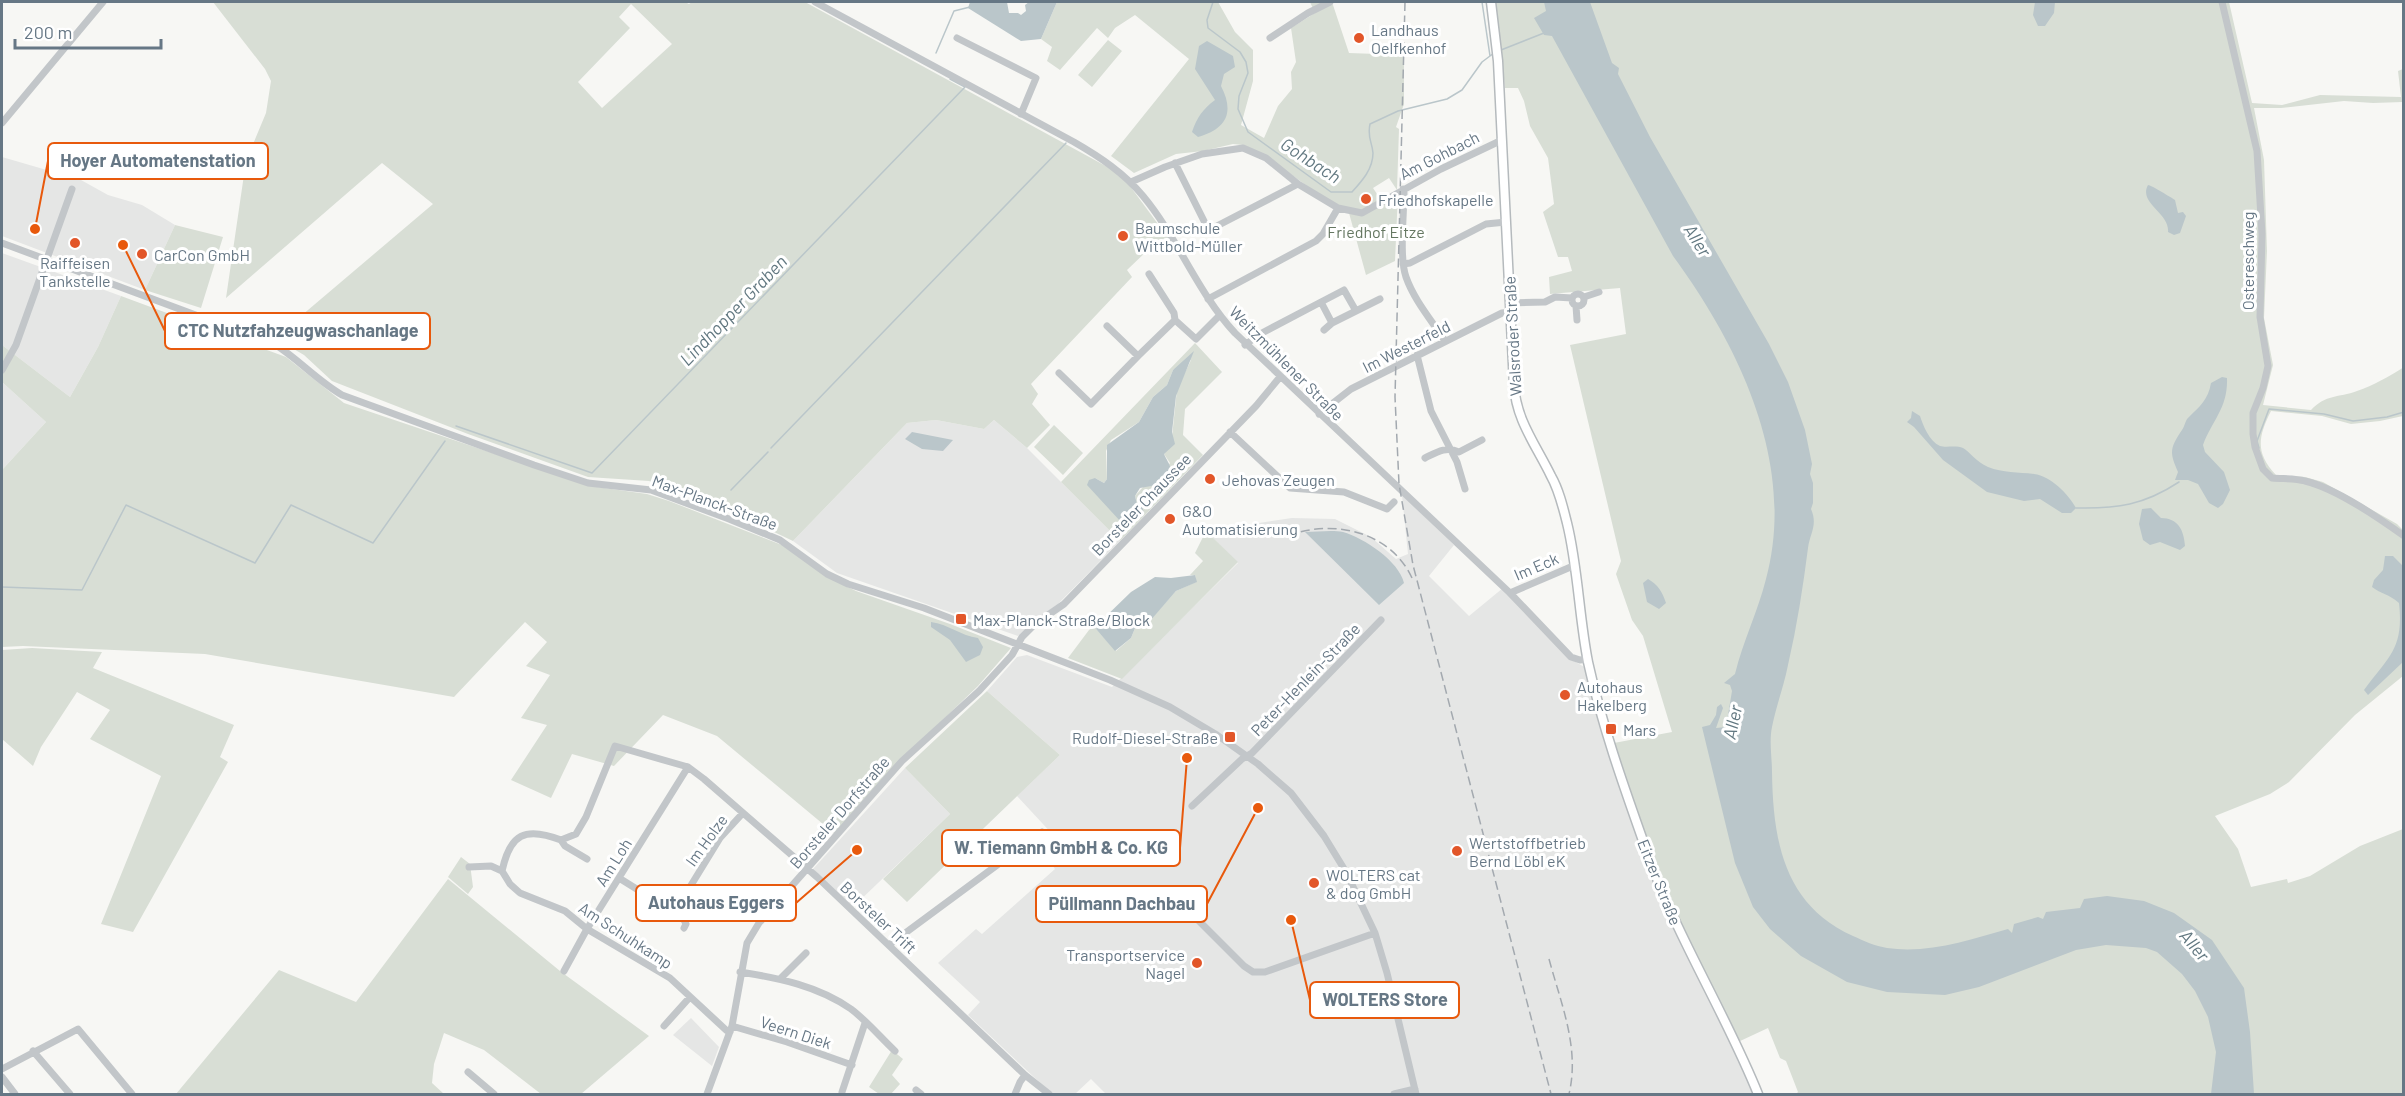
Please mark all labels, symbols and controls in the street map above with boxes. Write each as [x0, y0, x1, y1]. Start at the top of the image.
scale bar [15, 12, 160, 50]
place label: Landhaus Oelfkenhof [1371, 20, 1447, 57]
text: 200 m [24, 21, 72, 43]
marker: Landhaus Oelfkenhof [1352, 31, 1366, 45]
street label: Am Gohbach [1396, 127, 1482, 183]
water label: Gohbach [1277, 132, 1345, 188]
callout: Hoyer Automatenstation [48, 143, 268, 179]
text: Hoyer Automatenstation [60, 149, 256, 171]
place label: Friedhofskapelle [1378, 190, 1494, 209]
marker: Friedhofskapelle [1359, 192, 1373, 206]
street label: Ostereschweg [2238, 212, 2257, 310]
place label: Baumschule Wittbold-Müller [1135, 218, 1243, 255]
water label: Aller [1680, 220, 1717, 261]
park label: Friedhof Eitze [1327, 222, 1425, 241]
marker: Baumschule Wittbold-Müller [1116, 229, 1130, 243]
marker: Raiffeisen Tankstelle [68, 236, 82, 250]
place label: CarCon GmbH [154, 245, 250, 264]
marker: CarCon GmbH [135, 247, 149, 261]
water label: Lindhopper Graben [675, 250, 791, 370]
place label: Raiffeisen Tankstelle [39, 253, 111, 290]
street label: Walsroder Straße [1499, 275, 1525, 397]
street label: Weitzmühlener Straße [1226, 302, 1348, 424]
callout: CTC Nutzfahzeugwaschanlage [165, 313, 430, 349]
street label: Im Westerfeld [1359, 316, 1453, 376]
text: CTC Nutzfahzeugwaschanlage [177, 319, 419, 341]
street label: Borsteler Chaussee [1087, 449, 1195, 559]
place label: Jehovas Zeugen [1222, 470, 1335, 489]
street label: Max-Planck-Straße [650, 471, 780, 533]
marker: Jehovas Zeugen [1203, 472, 1217, 486]
place label: G&O Automatisierung [1182, 501, 1298, 538]
marker: G&O Automatisierung [1163, 512, 1177, 526]
street label: Im Eck [1511, 548, 1561, 584]
place label: Max-Planck-Straße/Block [973, 610, 1150, 629]
marker: Max-Planck-Straße/Block [954, 612, 968, 626]
street label: Peter-Henlein-Straße [1246, 619, 1364, 739]
place label: Autohaus Hakelberg [1577, 677, 1647, 714]
marker: Autohaus Hakelberg [1558, 688, 1572, 702]
water label: Aller [1718, 702, 1746, 741]
place label: Mars [1623, 720, 1656, 739]
marker: Mars [1604, 722, 1618, 736]
place label: Rudolf-Diesel-Straße [1072, 728, 1218, 747]
marker: Rudolf-Diesel-Straße [1223, 730, 1237, 744]
street label: Borsteler Dorfstraße [785, 752, 893, 872]
street label: Im Holze [681, 811, 731, 869]
callout: W. Tiemann GmbH & Co. KG [942, 830, 1180, 866]
place label: Wertstoffbetrieb Bernd Löbl eK [1469, 833, 1586, 870]
street label: Am Loh [591, 835, 635, 889]
text: W. Tiemann GmbH & Co. KG [954, 836, 1168, 858]
street label: Eitzer Straße [1634, 836, 1686, 928]
marker: Wertstoffbetrieb Bernd Löbl eK [1450, 844, 1464, 858]
place label: WOLTERS cat & dog GmbH [1326, 865, 1421, 902]
marker: WOLTERS cat & dog GmbH [1307, 876, 1321, 890]
street label: Borsteler Trift [837, 877, 921, 957]
callout: Autohaus Eggers [636, 885, 796, 921]
callout: Püllmann Dachbau [1036, 886, 1207, 922]
text: Autohaus Eggers [648, 891, 784, 913]
text: Püllmann Dachbau [1049, 892, 1195, 914]
street label: Am Schuhkamp [576, 898, 676, 972]
water label: Aller [2176, 925, 2215, 966]
place label: Transportservice Nagel [1066, 945, 1185, 982]
marker: Transportservice Nagel [1190, 956, 1204, 970]
callout: WOLTERS Store [1310, 982, 1459, 1018]
text: WOLTERS Store [1322, 988, 1448, 1010]
street label: Veern Diek [758, 1012, 834, 1052]

